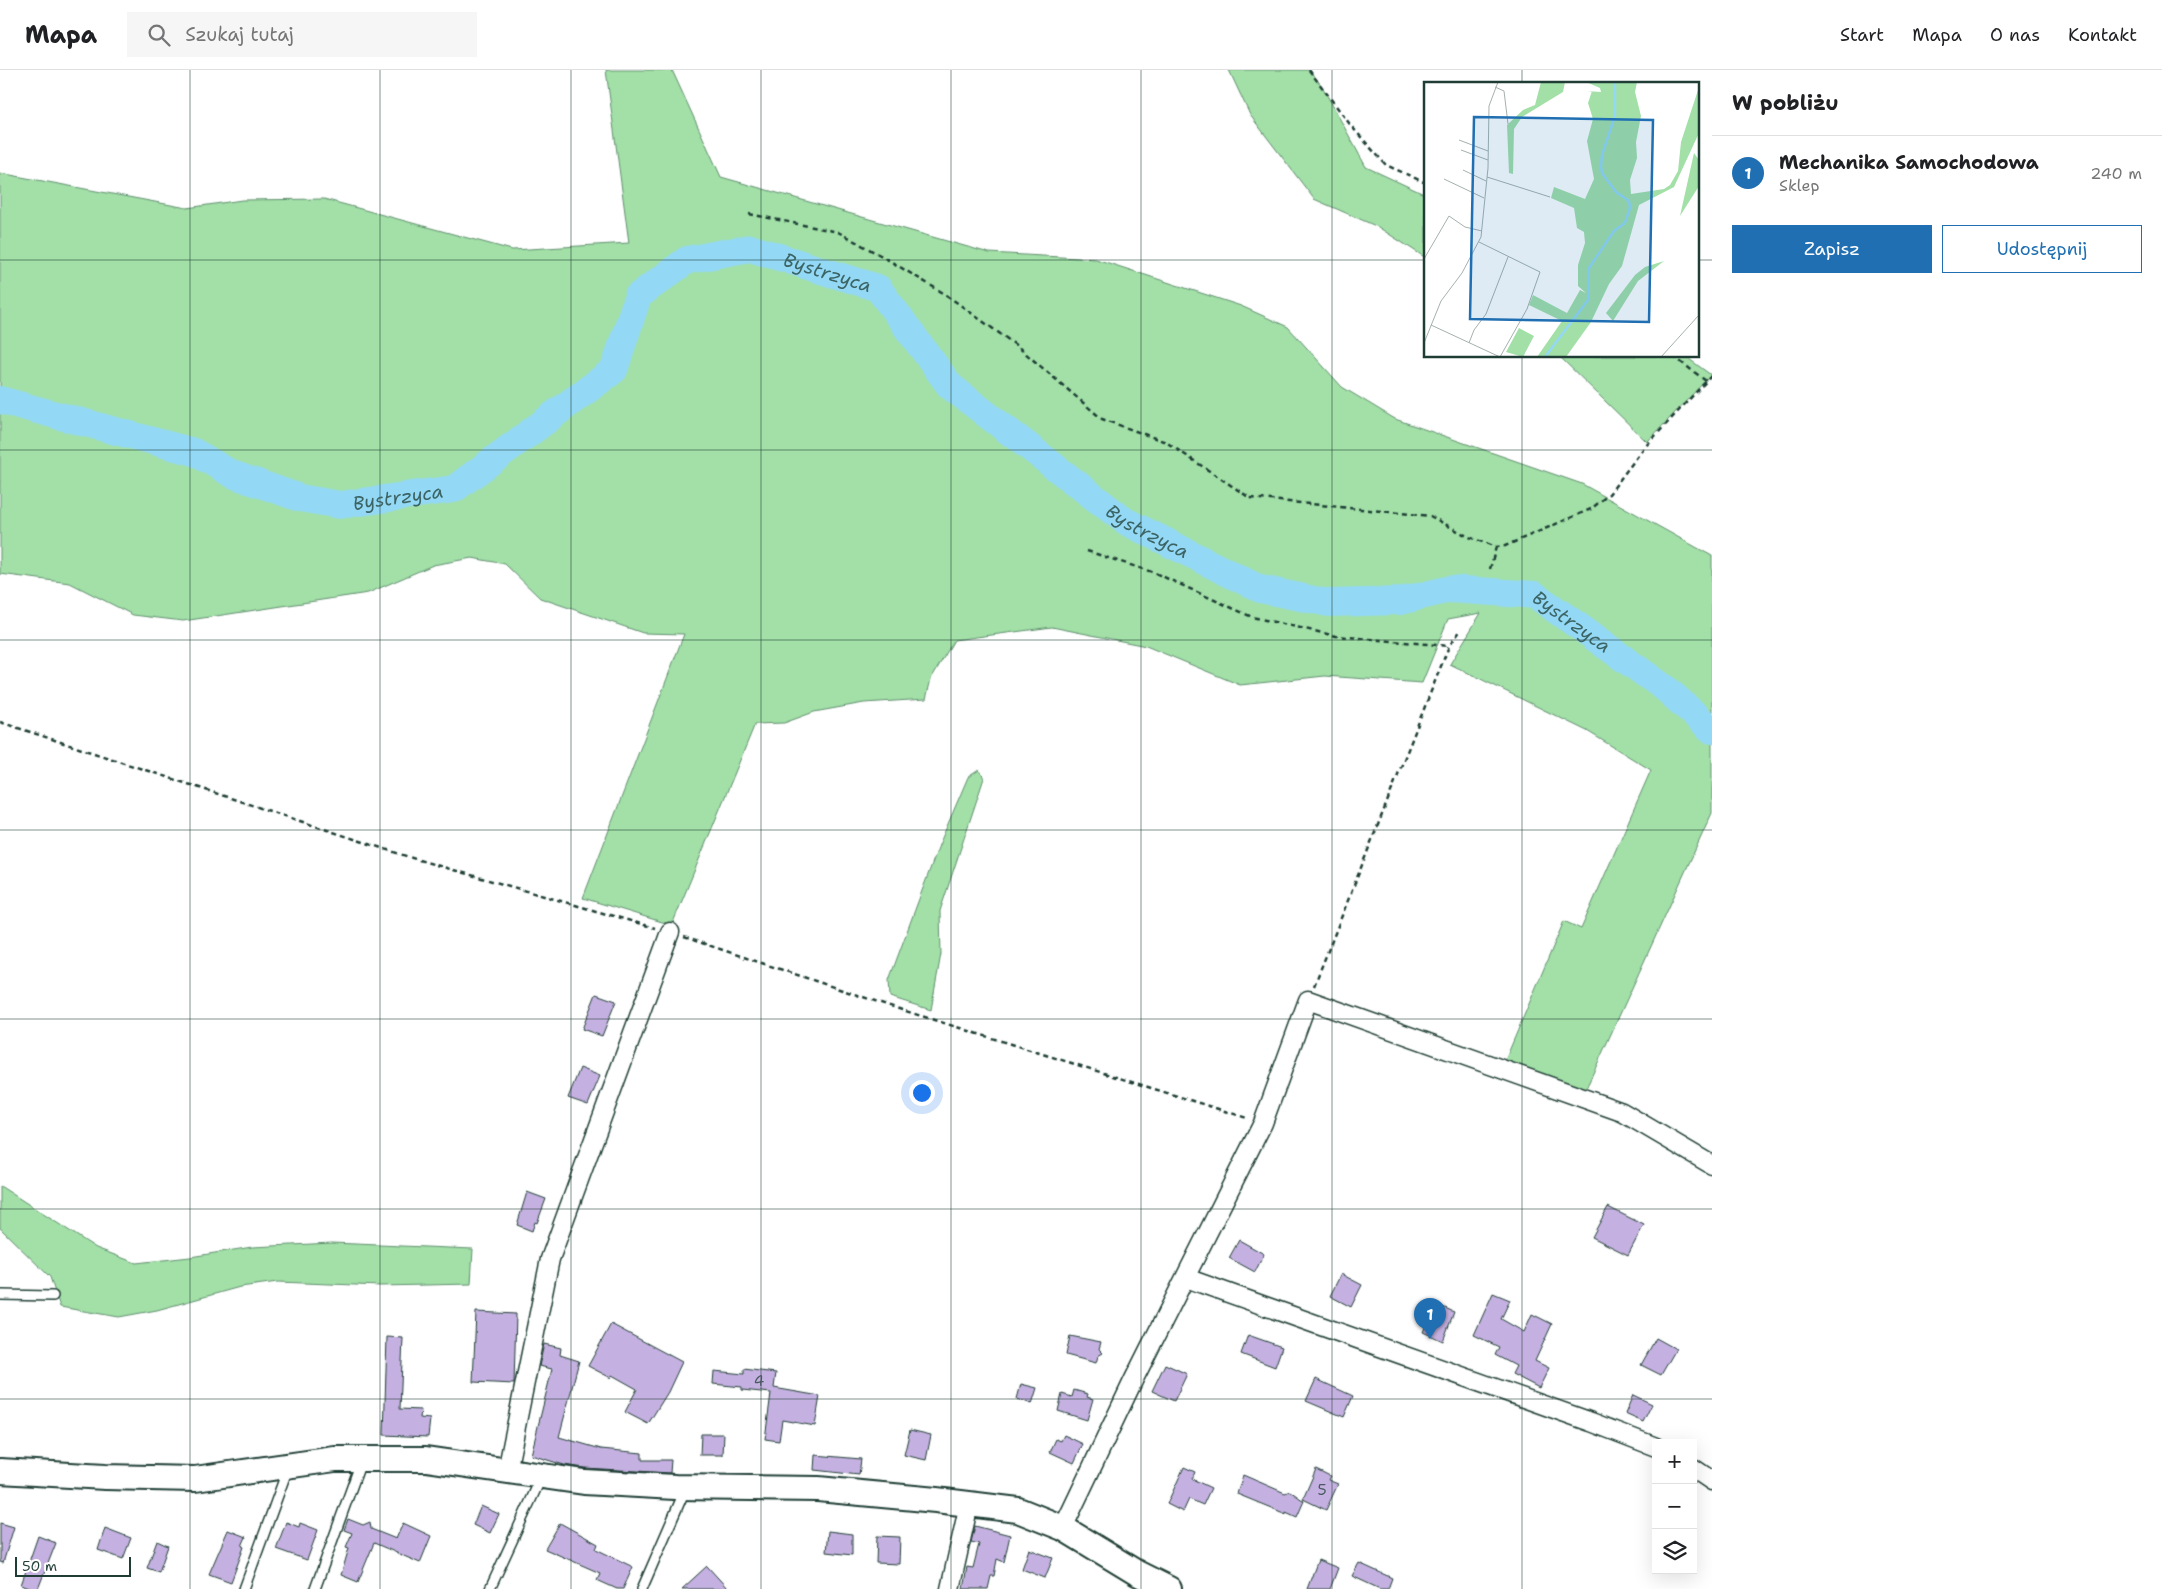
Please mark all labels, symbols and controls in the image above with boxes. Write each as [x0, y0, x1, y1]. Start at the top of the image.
search box [127, 12, 477, 57]
text: Mapa [25, 19, 97, 51]
icon: search [145, 21, 173, 49]
text: Szukaj tutaj [185, 22, 294, 47]
text: Start [1840, 23, 1884, 47]
text: Mapa [1912, 23, 1962, 47]
text: O nas [1990, 23, 2040, 47]
text: Kontakt [2068, 23, 2137, 47]
inset map [1424, 82, 1700, 358]
text: W pobliżu [1732, 89, 1839, 117]
text: Mechanika Samochodowa [1779, 150, 2039, 175]
text: 1 [1744, 163, 1752, 184]
text: 240 m [2090, 163, 2142, 184]
text: Sklep [1779, 175, 1819, 196]
button: Zapisz [1732, 225, 1932, 273]
button: Udostępnij [1942, 225, 2142, 273]
water label: Bystrzyca [780, 247, 875, 298]
water label: Bystrzyca [351, 478, 445, 516]
water label: Bystrzyca [1101, 498, 1193, 564]
water label: Bystrzyca [1527, 585, 1616, 658]
your location [909, 1080, 935, 1106]
pin: 1 [1414, 1298, 1446, 1339]
house number: 4 [754, 1371, 764, 1391]
map controls [1652, 1439, 1697, 1574]
button: + [1652, 1439, 1697, 1484]
house number: 5 [1317, 1480, 1327, 1500]
button: − [1652, 1484, 1697, 1529]
button: layers [1652, 1529, 1697, 1574]
scale bar [15, 1554, 131, 1577]
text: 50 m [22, 1557, 57, 1575]

